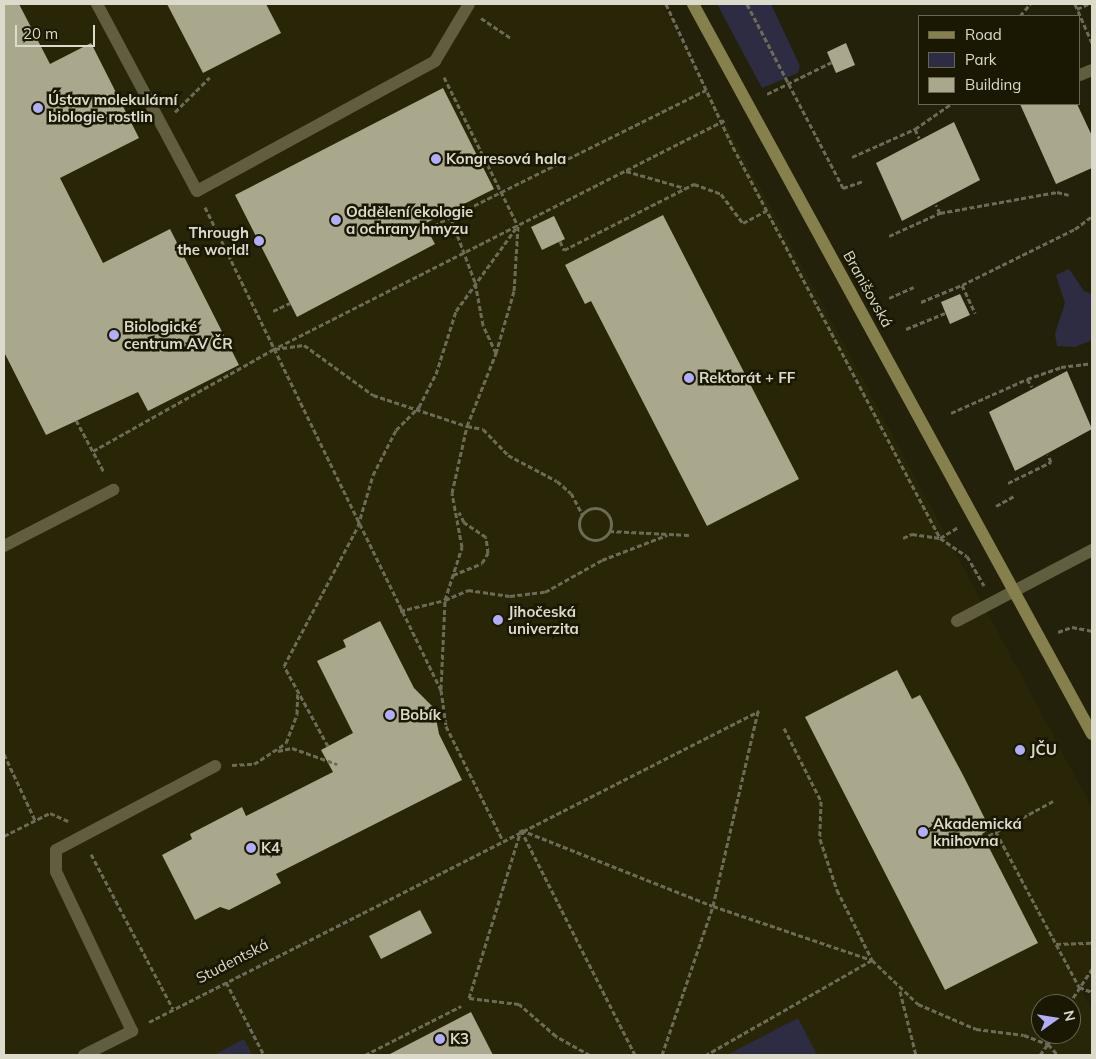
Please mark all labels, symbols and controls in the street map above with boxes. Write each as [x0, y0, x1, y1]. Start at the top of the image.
scale bar [18, 15, 98, 47]
legend [918, 15, 1081, 105]
text: 20 m [23, 24, 58, 43]
text: Road [965, 25, 1002, 44]
text: Park [965, 50, 997, 69]
text: Building [965, 75, 1021, 94]
place label: Ústav molekulární biologie rostlin [48, 90, 178, 125]
marker: Ústav molekulární biologie rostlin [32, 102, 44, 114]
place label: Kongresová hala [446, 150, 566, 168]
marker: Kongresová hala [430, 153, 442, 165]
place label: Oddělení ekologie a ochrany hmyzu [346, 202, 473, 237]
marker: Oddělení ekologie a ochrany hmyzu [330, 214, 342, 226]
place label: Through the world! [177, 223, 249, 258]
marker: Through the world! [253, 235, 265, 247]
street label: Branišovská [840, 248, 896, 330]
place label: Biologické centrum AV ČR [124, 317, 233, 352]
marker: Biologické centrum AV ČR [108, 329, 120, 341]
place label: Rektorát + FF [699, 369, 795, 387]
marker: Rektorát + FF [683, 372, 695, 384]
place label: Jihočeská univerzita [508, 602, 579, 637]
marker: Jihočeská univerzita [492, 614, 504, 626]
place label: Bobík [400, 706, 441, 724]
marker: Bobík [384, 709, 396, 721]
place label: JČU [1030, 741, 1057, 759]
marker: JČU [1014, 744, 1026, 756]
place label: Akademická knihovna [933, 814, 1022, 849]
marker: Akademická knihovna [917, 826, 929, 838]
place label: K4 [261, 839, 280, 857]
marker: K4 [245, 842, 257, 854]
street label: Studentská [193, 935, 271, 987]
north arrow [1031, 994, 1081, 1044]
text: N [1060, 1009, 1080, 1023]
place label: K3 [450, 1030, 469, 1048]
marker: K3 [434, 1033, 446, 1045]

